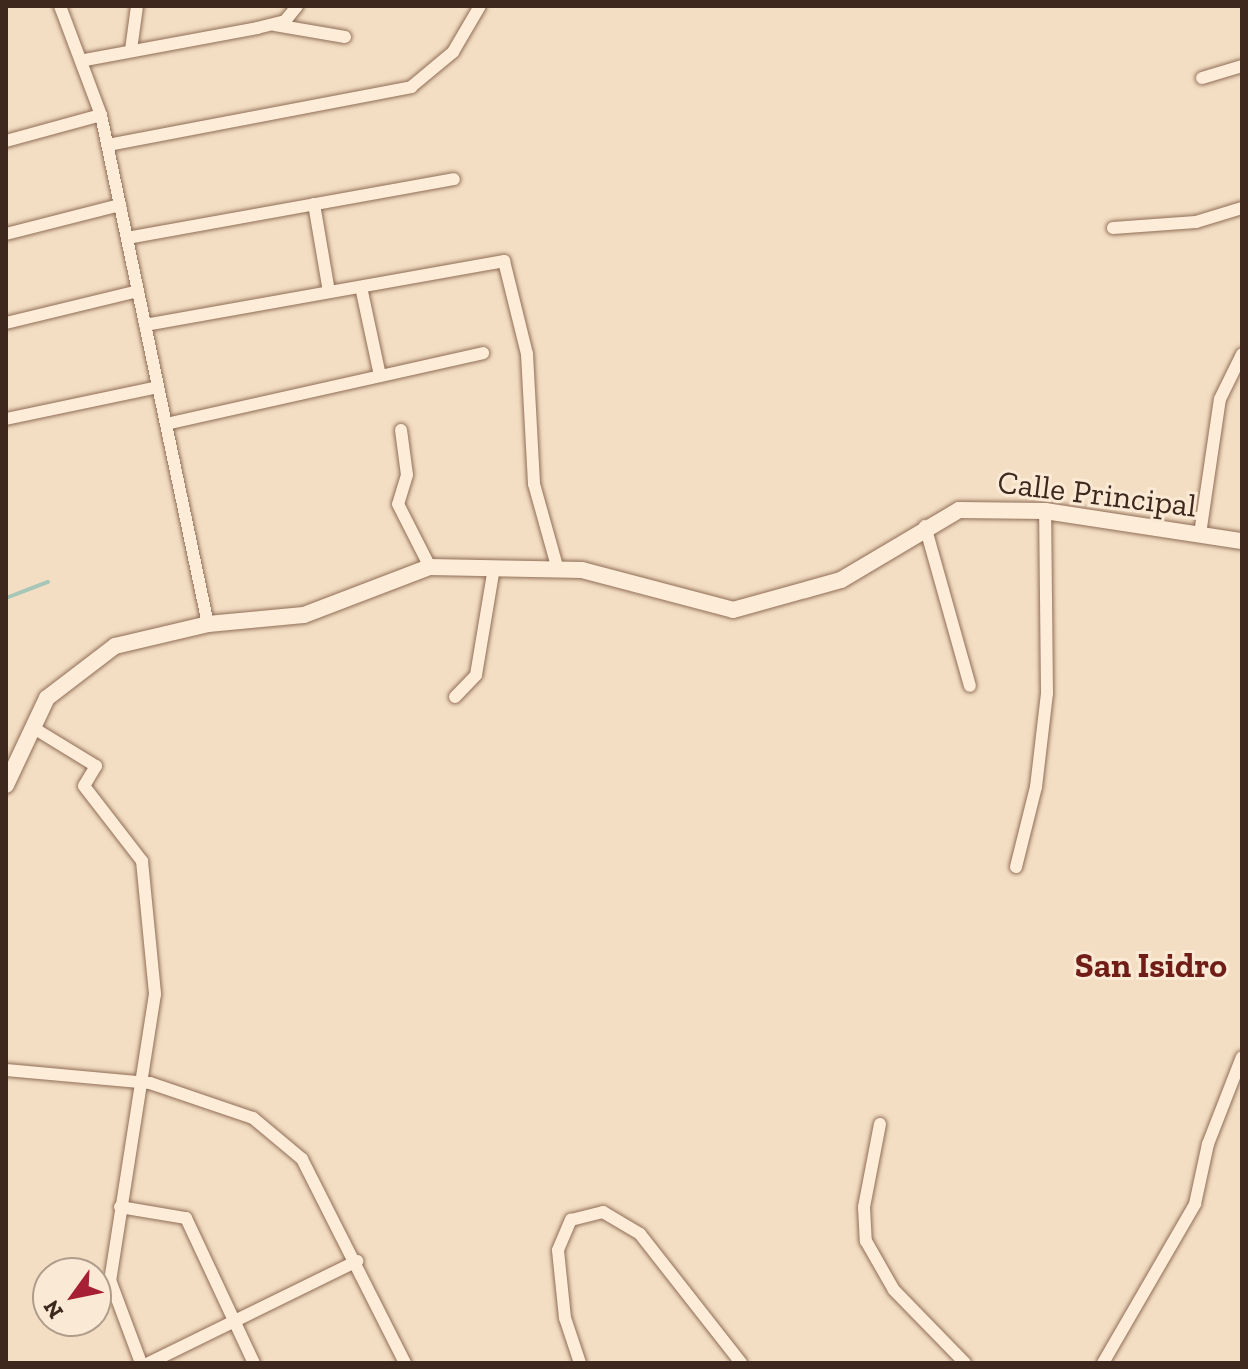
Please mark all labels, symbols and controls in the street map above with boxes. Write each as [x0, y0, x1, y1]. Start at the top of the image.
street label: Calle Principal [995, 463, 1199, 525]
district label: San Isidro [1075, 946, 1227, 986]
north arrow [32, 1257, 112, 1337]
text: N [37, 1295, 69, 1324]

